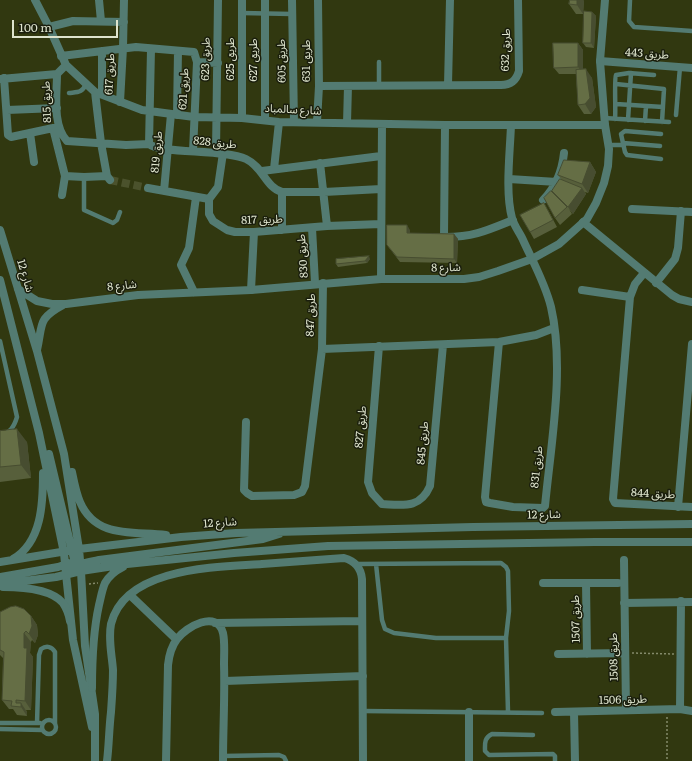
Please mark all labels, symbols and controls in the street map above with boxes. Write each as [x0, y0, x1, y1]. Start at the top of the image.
scale bar [14, 12, 120, 38]
text: 100 m [19, 18, 52, 36]
street label: طريق 632 [499, 28, 513, 72]
street label: طريق 623 [199, 37, 213, 81]
street label: طريق 625 [224, 38, 238, 80]
street label: طريق 627 [247, 39, 261, 81]
street label: طريق 605 [275, 39, 289, 83]
street label: طريق 631 [300, 40, 314, 82]
street label: طريق 443 [625, 46, 669, 62]
street label: طريق 617 [102, 53, 118, 95]
street label: طريق 621 [176, 68, 192, 110]
street label: طريق 815 [40, 81, 54, 123]
street label: شارع سالمباد [264, 102, 322, 118]
street label: طريق 819 [149, 130, 165, 174]
street label: طريق 828 [193, 134, 237, 152]
street label: طريق 817 [241, 213, 283, 227]
street label: طريق 830 [295, 233, 311, 279]
street label: شارع 12 [14, 258, 36, 294]
street label: شارع 8 [431, 261, 461, 275]
street label: شارع 8 [107, 278, 137, 294]
street label: طريق 847 [304, 293, 318, 337]
street label: طريق 827 [353, 405, 369, 449]
street label: طريق 845 [415, 421, 431, 465]
street label: طريق 831 [528, 445, 546, 489]
street label: طريق 844 [631, 486, 675, 502]
street label: شارع 12 [527, 508, 561, 522]
street label: شارع 12 [203, 515, 237, 531]
street label: طريق 1507 [569, 595, 583, 643]
street label: طريق 1508 [607, 633, 621, 681]
street label: طريق 1506 [599, 693, 647, 707]

